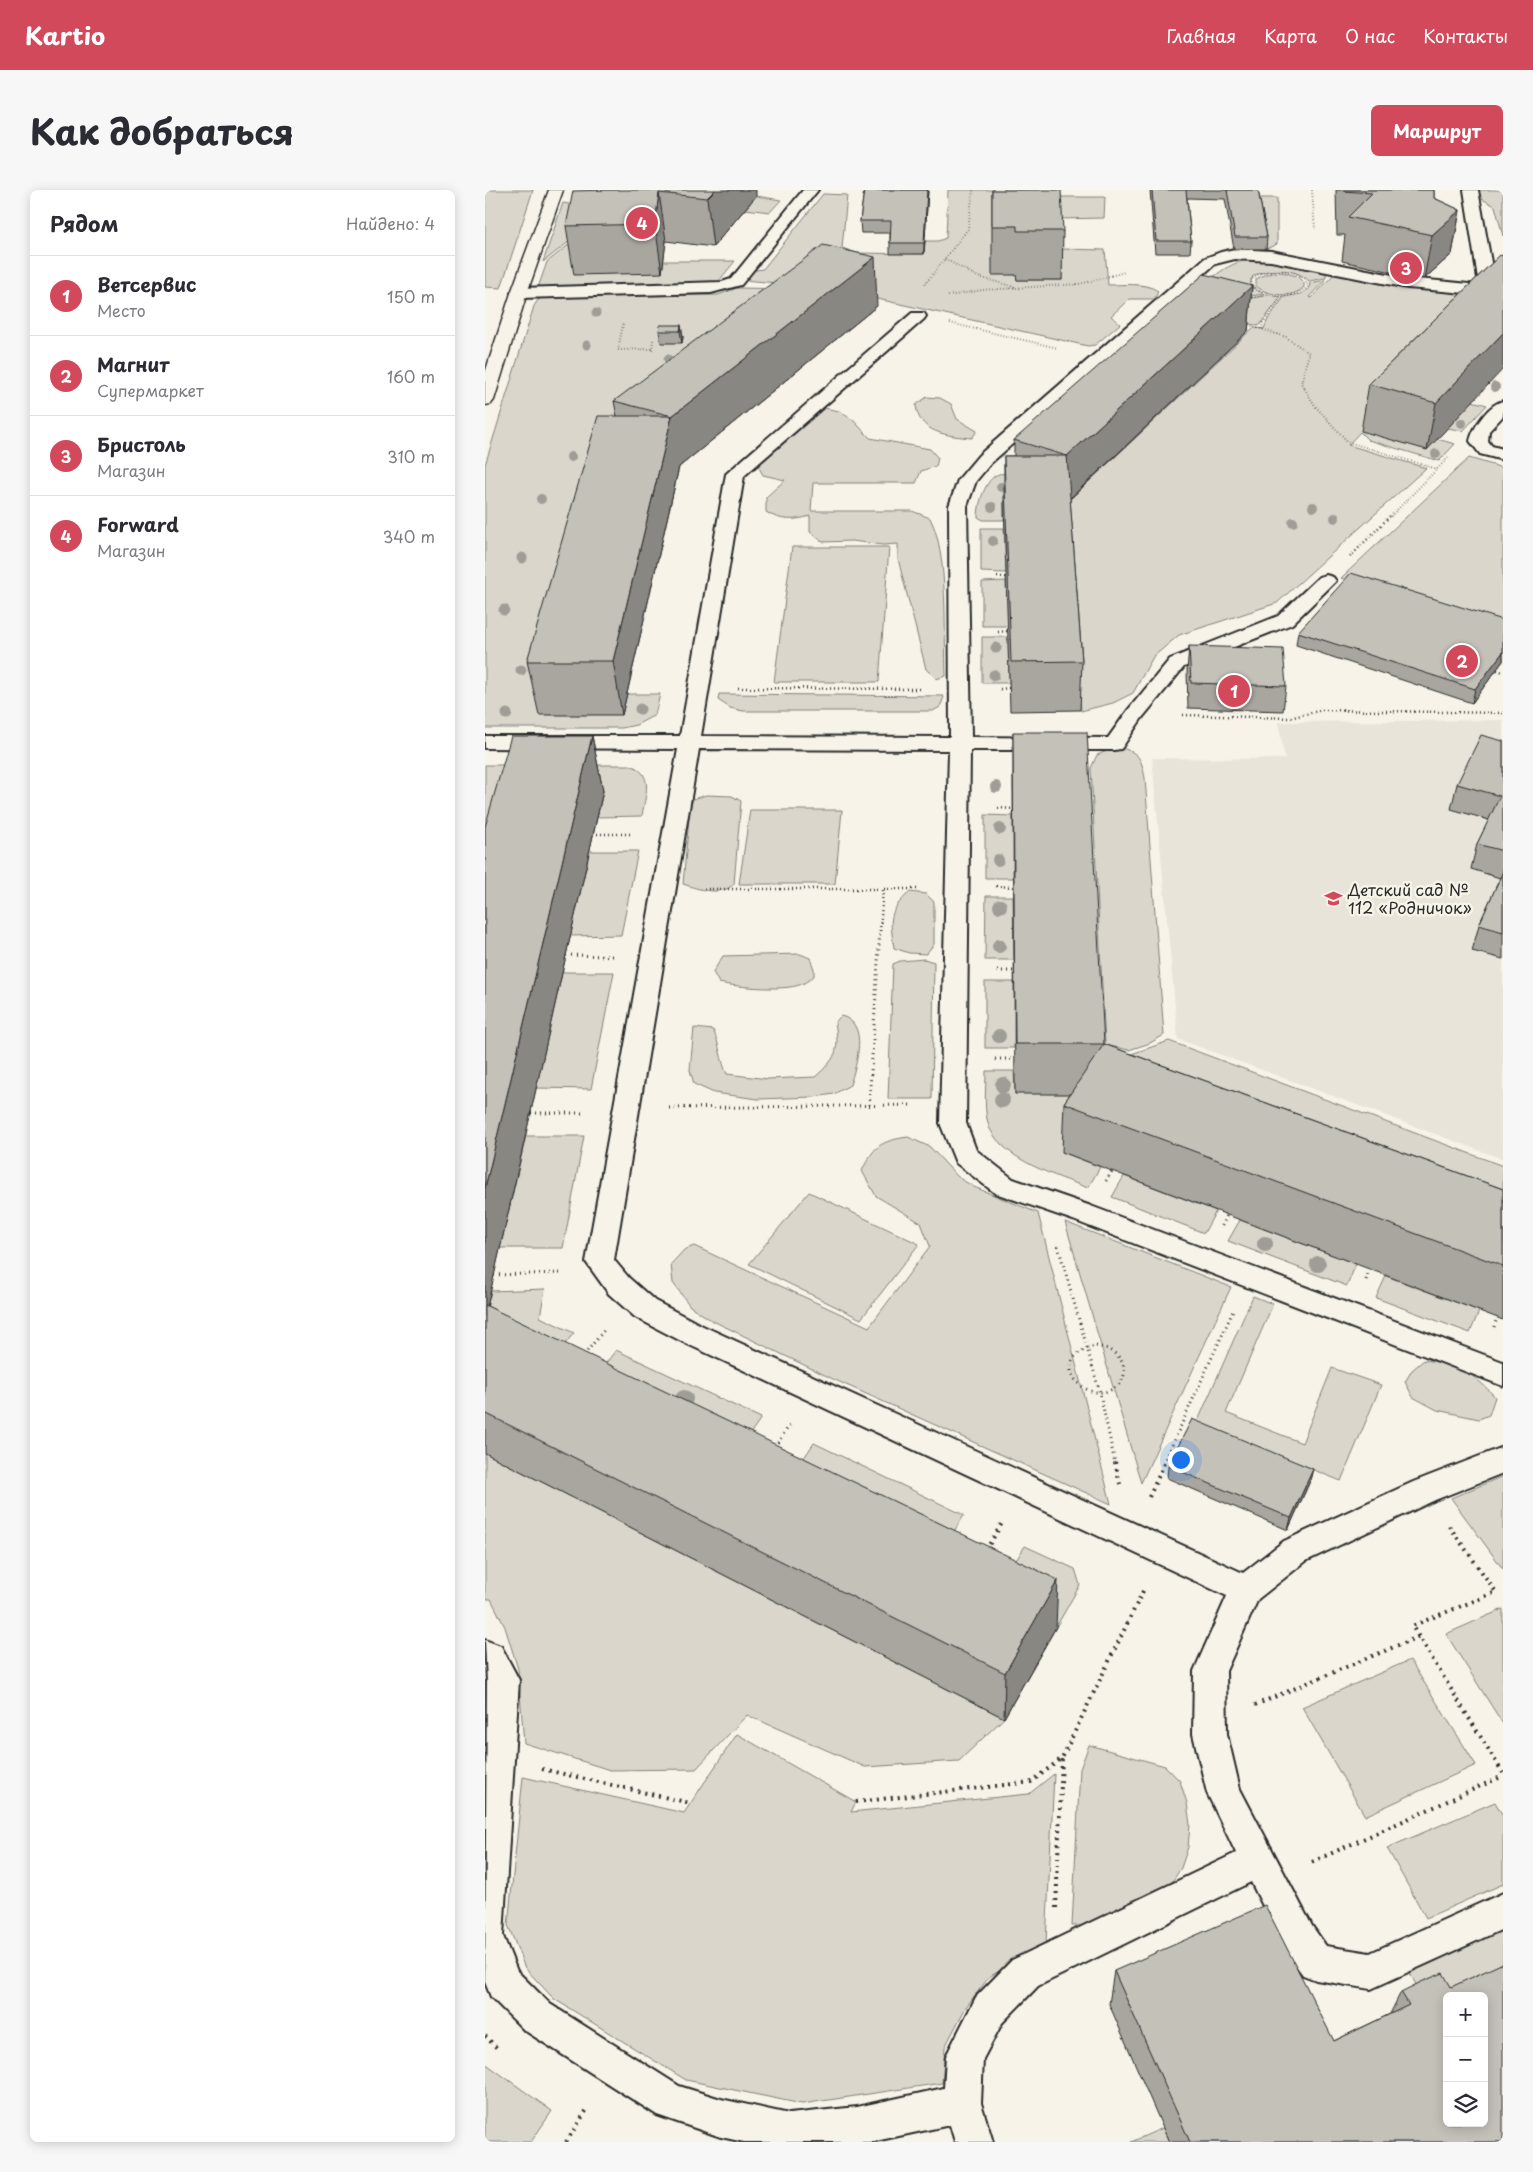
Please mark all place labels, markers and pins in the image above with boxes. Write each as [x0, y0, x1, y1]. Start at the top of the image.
pin: 4 [626, 204, 658, 242]
pin: 3 [1390, 249, 1422, 287]
pin: 2 [1446, 642, 1478, 680]
pin: 1 [1218, 672, 1250, 710]
place label: Детский сад № 112 «Родничок» [1347, 877, 1472, 919]
school or university icon: Детский сад № 112 «Родничок» [1324, 889, 1344, 909]

